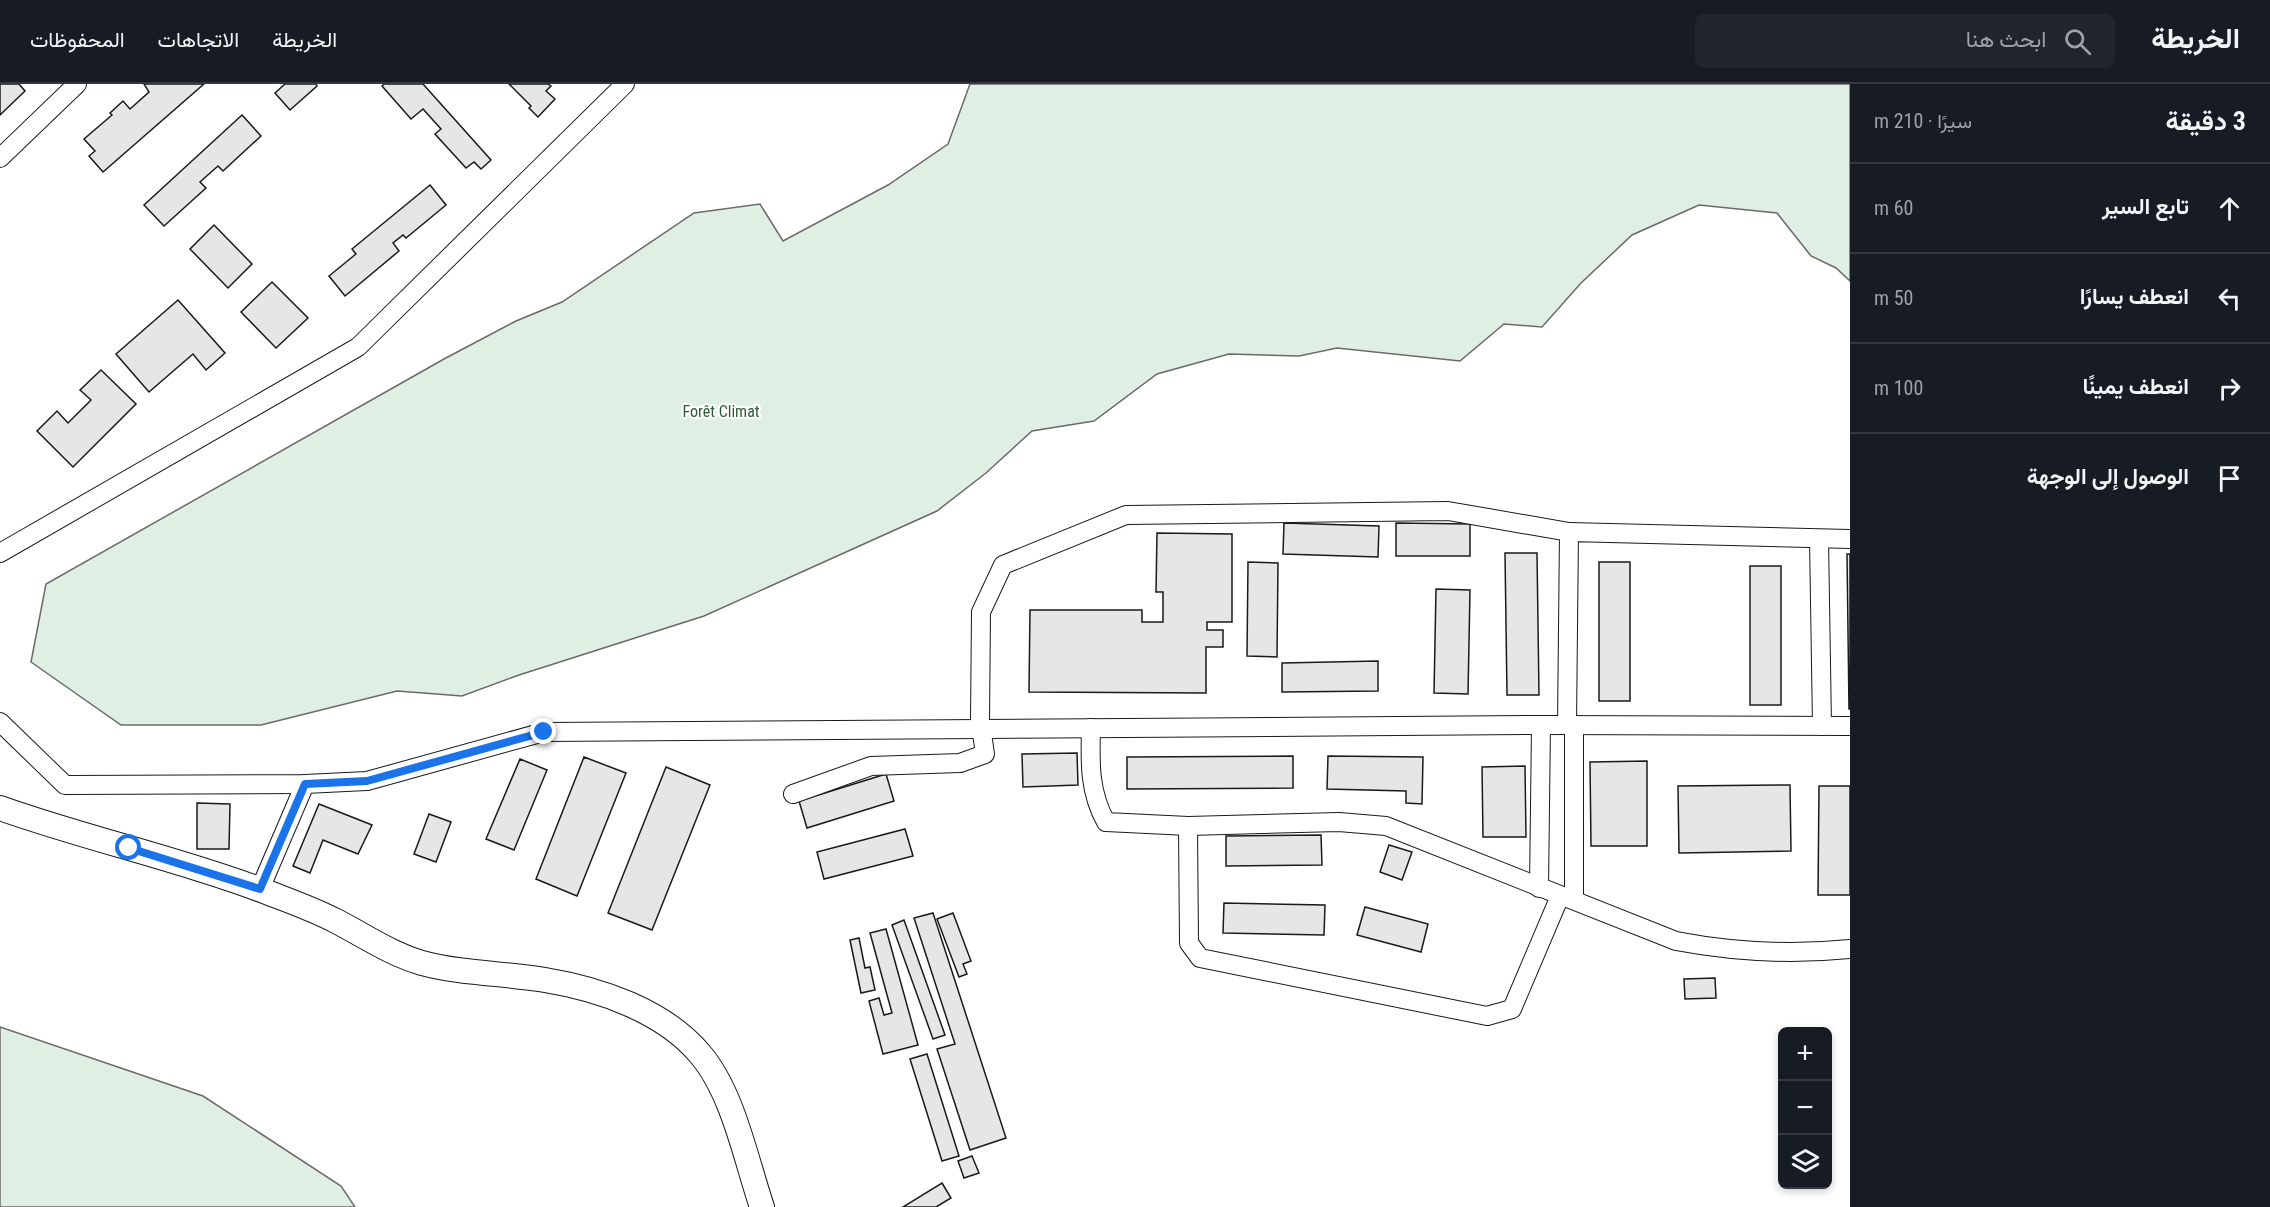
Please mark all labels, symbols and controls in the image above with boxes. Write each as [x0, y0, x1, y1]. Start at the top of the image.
search box [1695, 14, 2115, 68]
text: الخريطة [2151, 22, 2240, 55]
icon: search [2061, 25, 2094, 58]
text: ابحث هنا [1966, 27, 2046, 52]
text: المحفوظات [30, 28, 125, 52]
text: الاتجاهات [158, 28, 239, 52]
text: الخريطة [272, 28, 337, 52]
text: 3 دقيقة [2166, 106, 2246, 136]
text: سيرًا · 210 m [1874, 109, 1972, 133]
icon: ahead [2213, 192, 2246, 225]
text: تابع السير [2102, 194, 2189, 219]
text: 60 m [1874, 196, 1913, 220]
icon: left [2213, 282, 2246, 315]
text: انعطف يسارًا [2080, 284, 2189, 309]
text: 50 m [1874, 286, 1913, 310]
icon: right [2213, 372, 2246, 405]
text: انعطف يمينًا [2083, 374, 2189, 399]
text: 100 m [1874, 376, 1923, 400]
park label: Forêt Climat [682, 402, 760, 421]
icon: arrive [2213, 462, 2246, 495]
text: الوصول إلى الوجهة [2027, 464, 2189, 489]
route end [530, 718, 556, 744]
route start [115, 834, 141, 860]
map controls [1778, 1027, 1832, 1189]
button: + [1778, 1027, 1832, 1081]
button: − [1778, 1081, 1832, 1135]
button: layers [1778, 1135, 1832, 1189]

